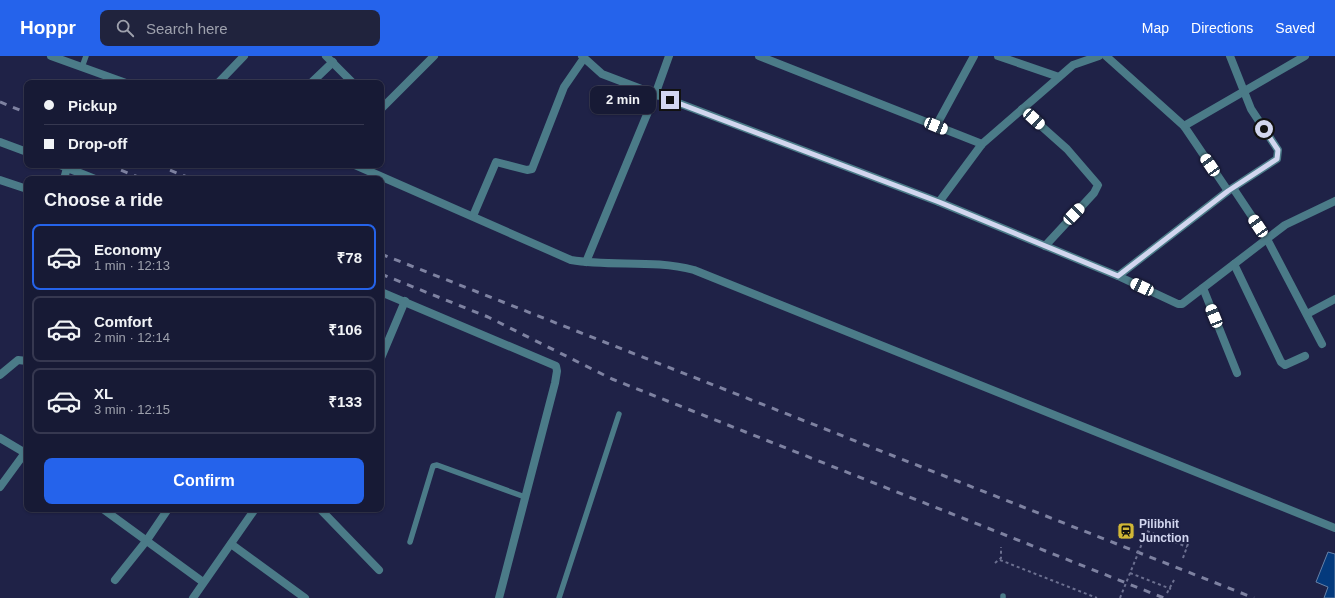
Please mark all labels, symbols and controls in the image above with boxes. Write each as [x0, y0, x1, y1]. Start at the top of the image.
search box [100, 10, 380, 46]
text: Hoppr [20, 17, 76, 38]
icon: search [114, 17, 136, 39]
text: Search here [146, 20, 228, 37]
text: Map [1142, 20, 1169, 36]
text: Directions [1191, 20, 1253, 36]
text: Saved [1275, 20, 1315, 36]
callout: 2 min [590, 86, 656, 114]
route end [661, 91, 679, 109]
text: 2 min [606, 92, 640, 107]
text: Pickup [68, 97, 117, 114]
car [1021, 107, 1047, 131]
car [923, 116, 949, 136]
route start [1255, 120, 1273, 138]
text: Drop-off [68, 135, 127, 152]
car [1198, 152, 1222, 178]
text: Choose a ride [44, 190, 163, 210]
car [1061, 201, 1087, 227]
car [1246, 213, 1270, 239]
icon: car [46, 239, 82, 275]
text: Economy [94, 241, 162, 258]
text: ₹78 [337, 249, 362, 266]
text: 1 min · 12:13 [94, 258, 170, 273]
car [1129, 276, 1155, 298]
car [1204, 303, 1224, 329]
icon: car [46, 311, 82, 347]
text: Comfort [94, 313, 152, 330]
text: ₹106 [328, 321, 362, 338]
text: 2 min · 12:14 [94, 330, 170, 345]
icon: car [46, 383, 82, 419]
text: XL [94, 385, 113, 402]
text: ₹133 [328, 393, 362, 410]
text: 3 min · 12:15 [94, 402, 170, 417]
button: Confirm [44, 458, 364, 504]
place label: Pilibhit Junction [1139, 517, 1189, 545]
station icon: Pilibhit Junction [1116, 521, 1136, 541]

